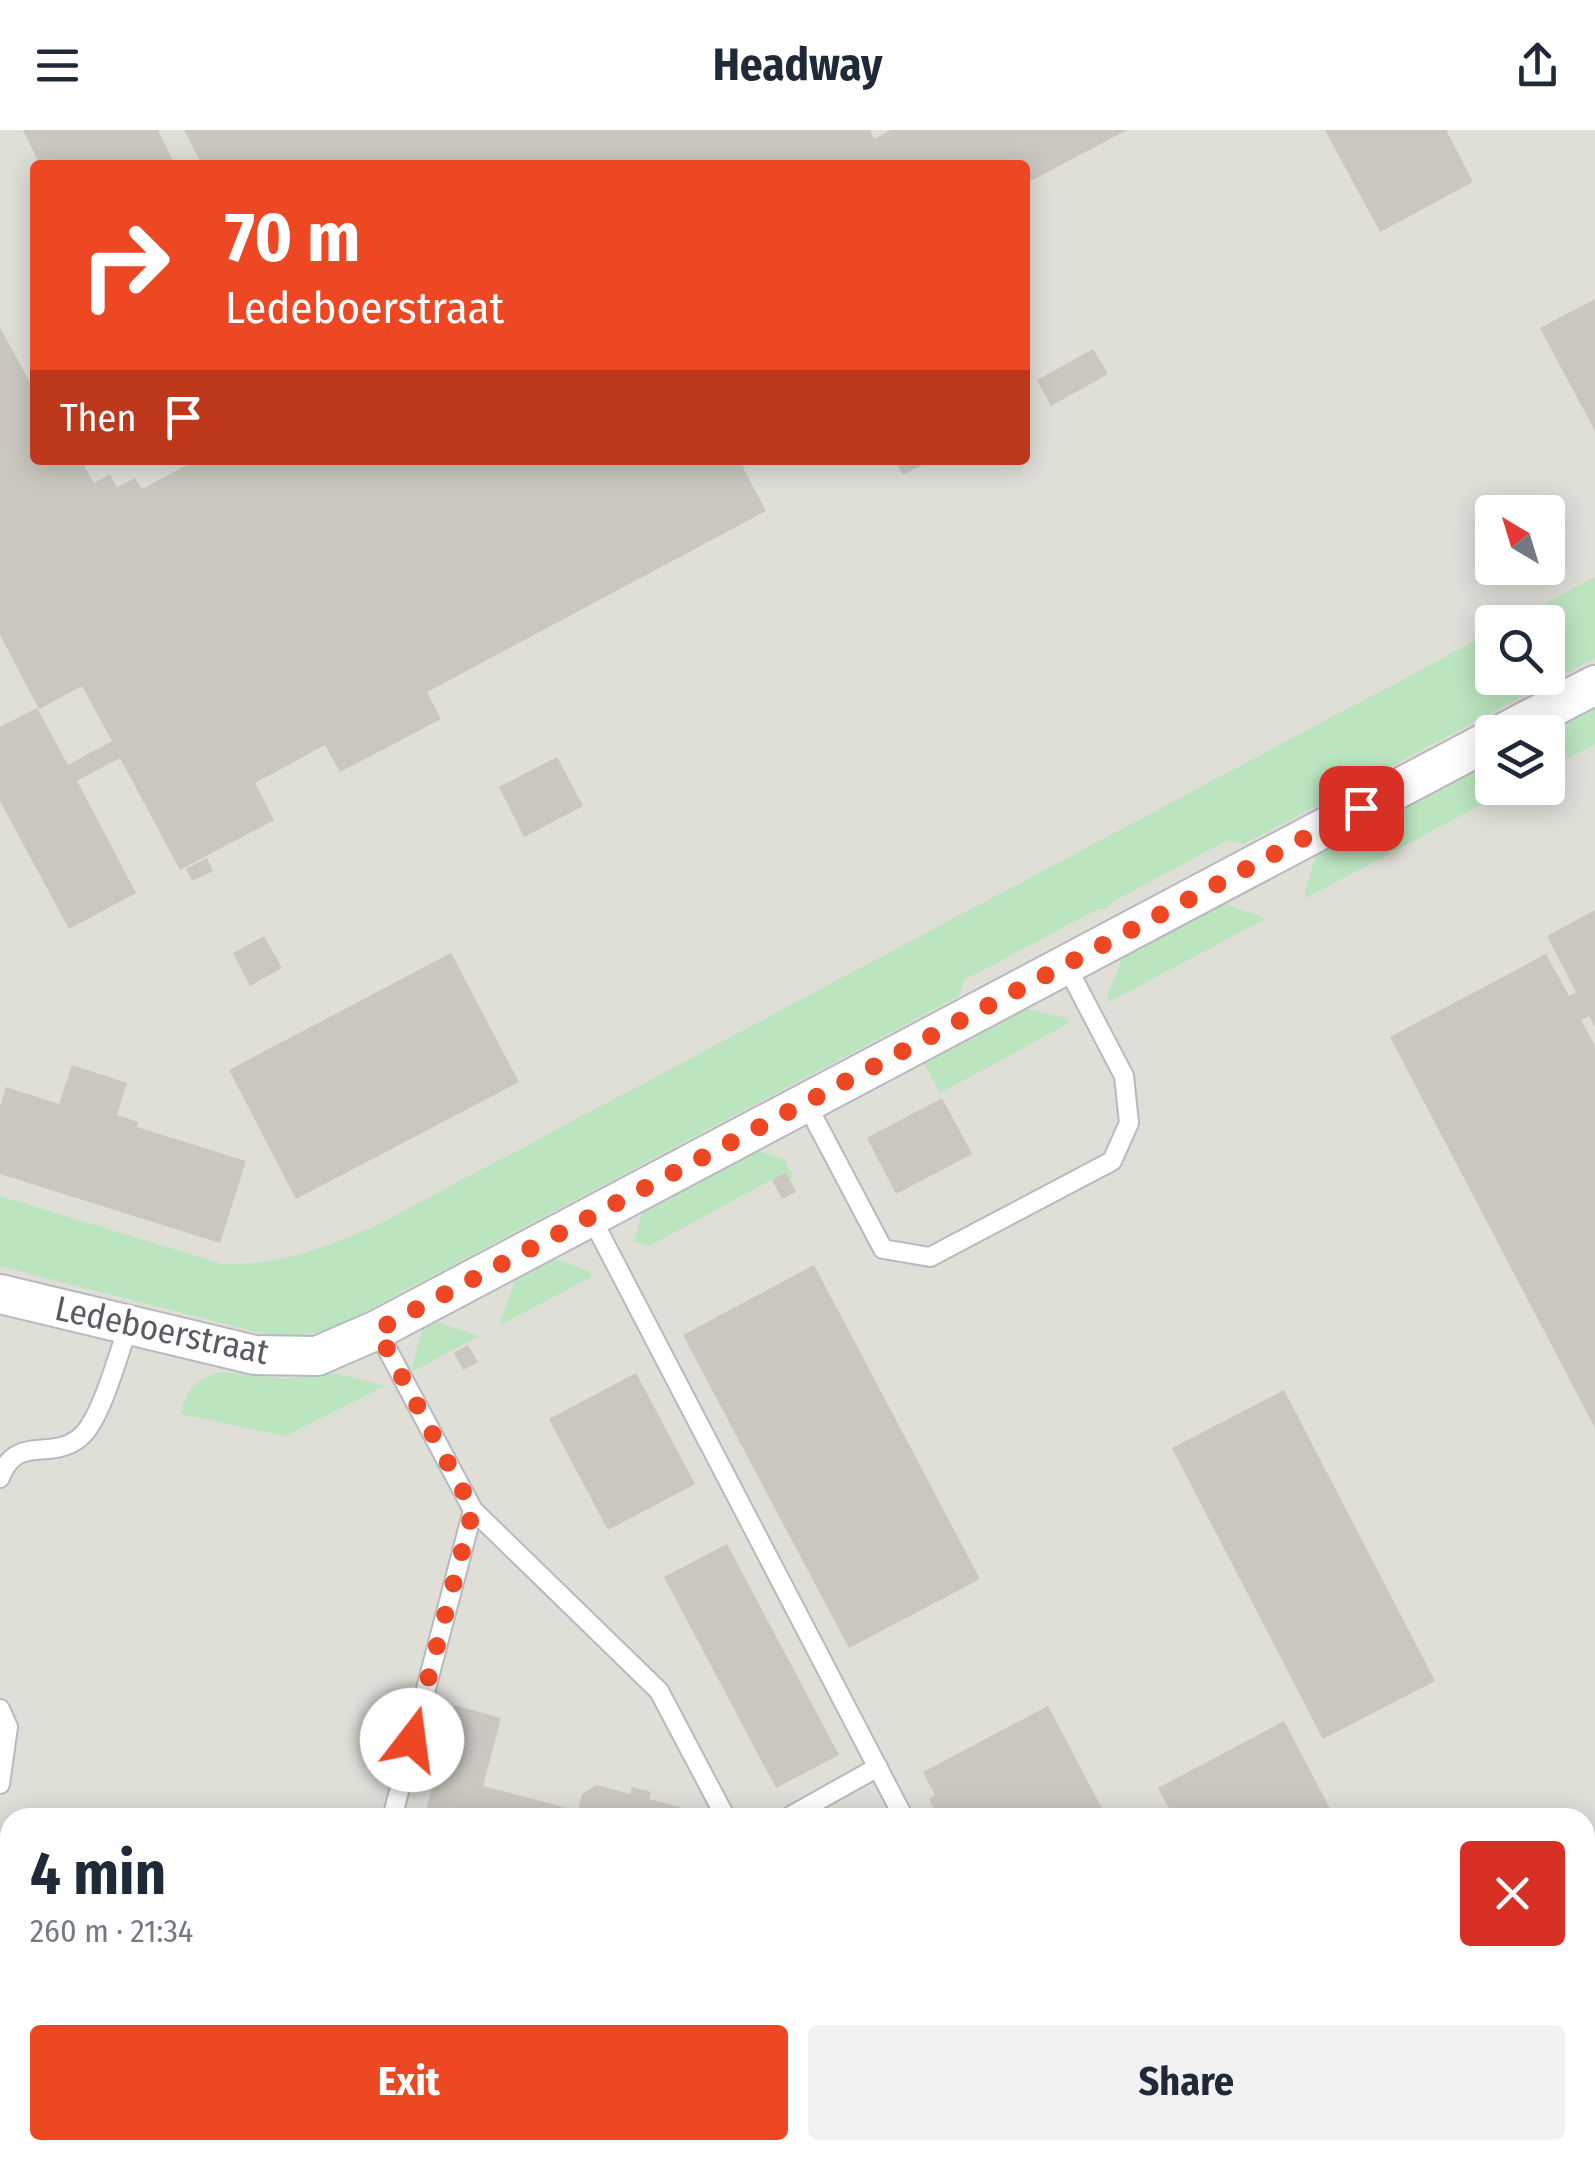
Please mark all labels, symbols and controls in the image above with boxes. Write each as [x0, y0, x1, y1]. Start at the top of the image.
icon: menu [30, 38, 85, 93]
text: Headway [713, 38, 882, 92]
icon: share [1510, 38, 1565, 93]
text: 70 m [225, 196, 360, 280]
icon: right [60, 200, 190, 330]
text: Ledeboerstraat [225, 281, 504, 335]
icon: arrive [156, 390, 211, 445]
text: Then [60, 395, 136, 441]
north arrow [1475, 495, 1565, 585]
map controls [1475, 495, 1565, 805]
button: search [1475, 605, 1565, 695]
button: layers [1475, 715, 1565, 805]
pin [1319, 766, 1404, 851]
icon: arrive [1334, 781, 1389, 836]
street label: Ledeboerstraat [51, 1287, 273, 1373]
position arrow [360, 1688, 464, 1792]
text: 4 min [30, 1838, 166, 1910]
button: close [1460, 1841, 1565, 1946]
text: 260 m · 21:34 [30, 1912, 193, 1950]
button: Exit [30, 2025, 788, 2140]
button: Share [808, 2025, 1565, 2140]

